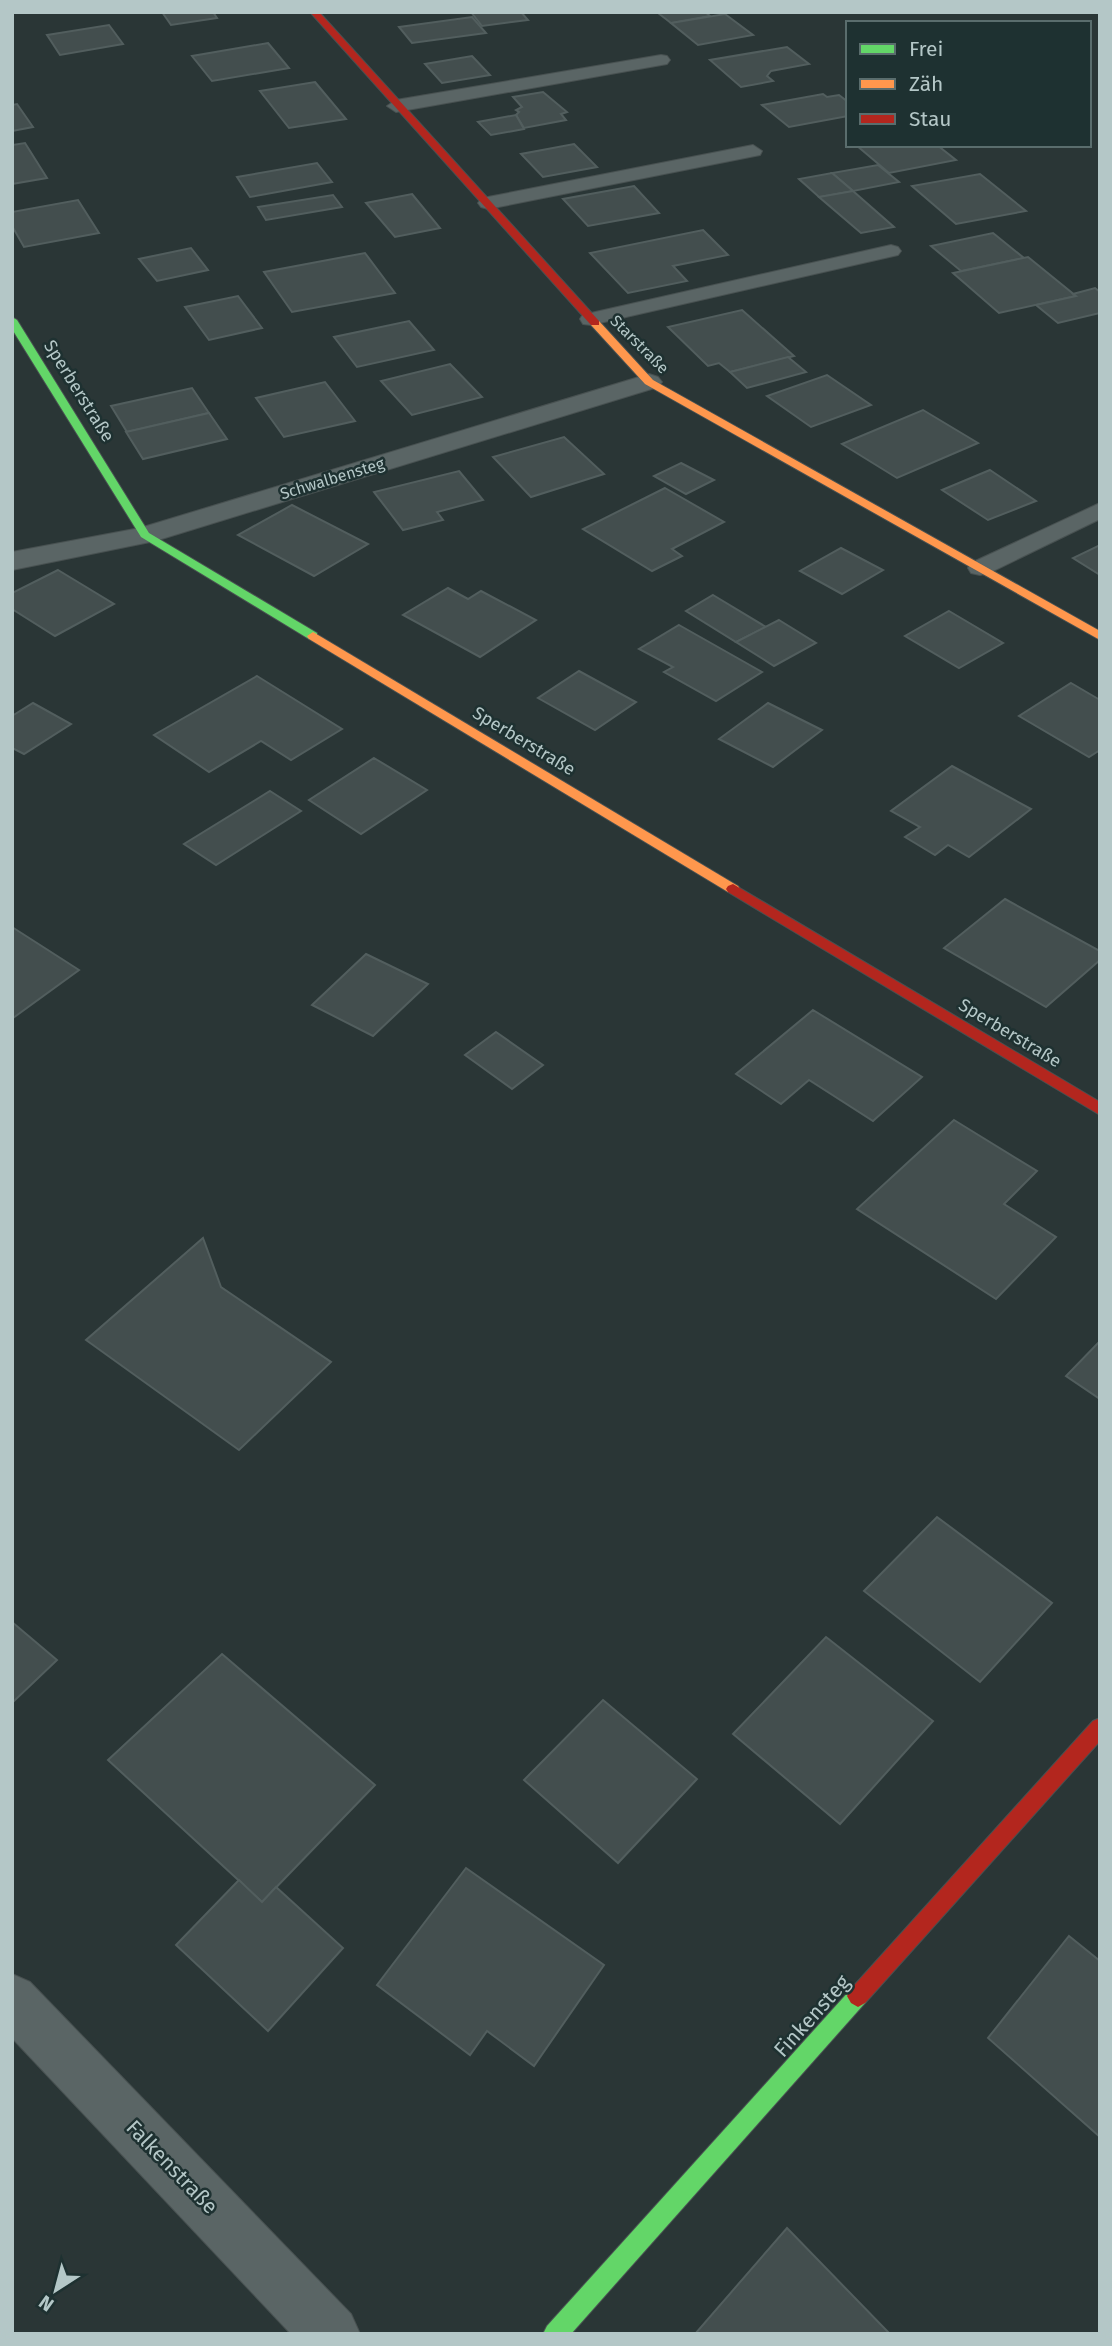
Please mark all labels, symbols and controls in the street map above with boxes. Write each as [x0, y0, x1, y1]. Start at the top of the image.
legend [846, 21, 1091, 147]
text: Frei [909, 36, 943, 62]
text: Zäh [909, 71, 943, 97]
text: Stau [909, 106, 952, 132]
street label: Starstraße [606, 311, 673, 378]
street label: Sperberstraße [39, 336, 119, 446]
street label: Schwalbensteg [278, 453, 387, 503]
street label: Sperberstraße [469, 702, 579, 780]
street label: Sperberstraße [955, 994, 1065, 1072]
street label: Finkensteg [768, 1970, 856, 2062]
street label: Falkenstraße [121, 2115, 223, 2219]
north arrow [21, 2255, 91, 2325]
text: N [34, 2290, 58, 2316]

